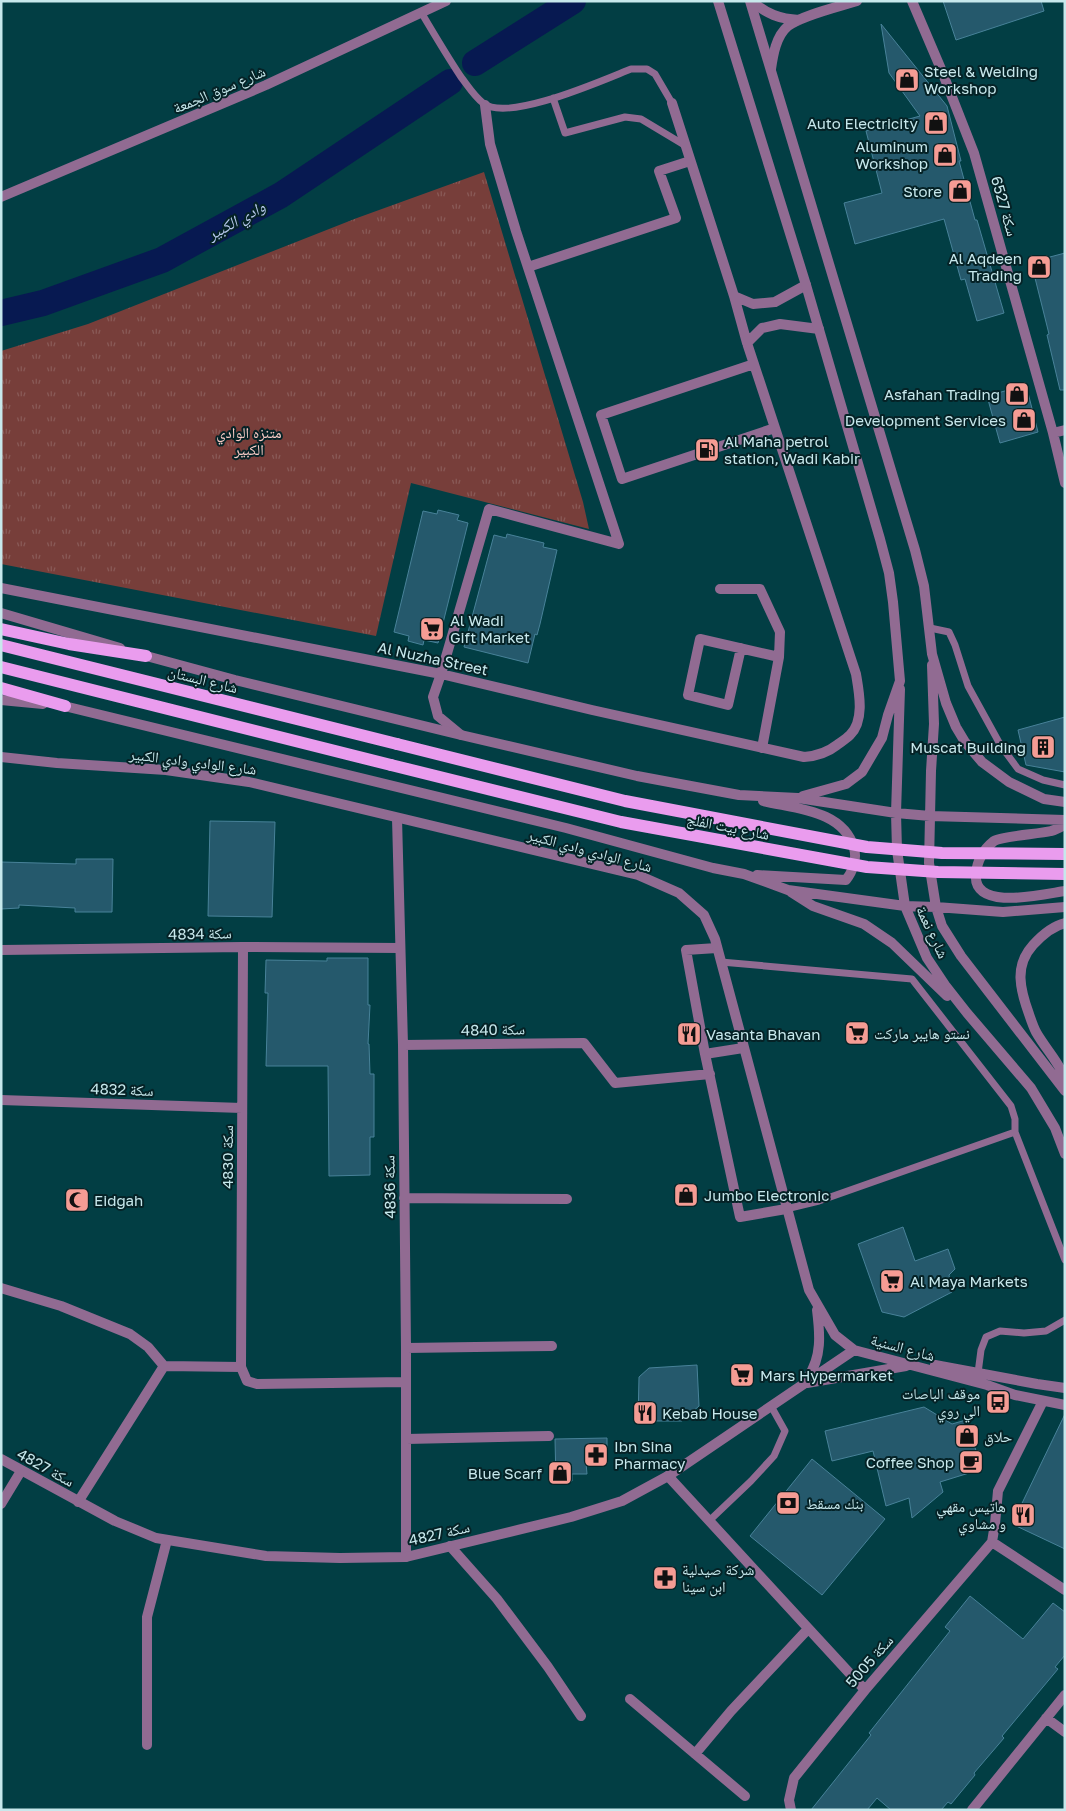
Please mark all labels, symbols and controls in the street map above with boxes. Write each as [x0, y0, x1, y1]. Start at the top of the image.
street label: شارع سوق الجمعة [170, 61, 269, 118]
place label: Steel & Welding Workshop [924, 62, 1038, 97]
shop icon: Steel & Welding Workshop [894, 67, 920, 93]
shop icon: Auto Electricity [923, 110, 949, 136]
place label: Auto Electricity [807, 114, 919, 132]
place label: Aluminum Workshop [855, 137, 928, 172]
shop icon: Aluminum Workshop [932, 142, 958, 168]
street label: سكة 6527 [988, 174, 1022, 238]
shop icon: Store [947, 178, 973, 204]
place label: Store [903, 182, 942, 200]
water label: وادي الكبير [203, 196, 270, 247]
place label: Al Aqdeen Trading [949, 249, 1022, 284]
shop icon: Al Aqdeen Trading [1026, 254, 1052, 280]
shop icon: Asfahan Trading [1004, 381, 1030, 407]
place label: Asfahan Trading [884, 385, 1000, 403]
shop icon: Development Services [1011, 407, 1037, 433]
place label: Development Services [845, 411, 1006, 429]
park label: متنزه الوادي الكبير [216, 423, 282, 459]
place label: Al Maha petrol station, Wadi Kabir [724, 432, 860, 467]
fuel station icon: Al Maha petrol station, Wadi Kabir [694, 437, 720, 463]
place label: Al Wadi Gift Market [450, 611, 530, 646]
supermarket icon: Al Wadi Gift Market [419, 616, 445, 642]
street label: Al Nuzha Street [376, 638, 490, 678]
street label: شارع البستان [166, 662, 240, 698]
building icon: Muscat Building [1030, 734, 1056, 760]
place label: Muscat Building [910, 738, 1026, 756]
street label: شارع الوادي وادي الكبير [127, 744, 258, 782]
street label: شارع بيت الفلج [685, 809, 771, 845]
street label: شارع الوادي وادي الكبير [524, 824, 654, 879]
street label: شارع نعمة [911, 903, 953, 962]
street label: سكة 4834 [168, 923, 232, 943]
street label: سكة 4840 [461, 1019, 525, 1039]
supermarket icon: نستو هايبر ماركت [844, 1020, 870, 1046]
restaurant icon: Vasanta Bhavan [676, 1021, 702, 1047]
place label: نستو هايبر ماركت [874, 1024, 970, 1043]
place label: Vasanta Bhavan [706, 1025, 820, 1043]
street label: سكة 4832 [90, 1079, 154, 1099]
street label: سكة 4830 [218, 1125, 236, 1189]
street label: سكة 4836 [379, 1155, 399, 1219]
shop icon: Jumbo Electronic [673, 1182, 699, 1208]
place label: Jumbo Electronic [704, 1186, 829, 1204]
mosque icon: Eidgah [64, 1187, 90, 1213]
place label: Eidgah [94, 1191, 143, 1209]
supermarket icon: Al Maya Markets [879, 1268, 905, 1294]
place label: Al Maya Markets [910, 1272, 1028, 1290]
street label: شارع السنية [869, 1330, 937, 1366]
supermarket icon: Mars Hypermarket [729, 1362, 755, 1388]
place label: Mars Hypermarket [760, 1366, 893, 1384]
place label: موقف الباصات الي روي [902, 1384, 980, 1423]
bus stop icon: موقف الباصات الي روي [985, 1389, 1011, 1415]
restaurant icon: Kebab House [632, 1400, 658, 1426]
place label: Kebab House [662, 1404, 758, 1422]
shop icon: حلاق [954, 1423, 980, 1449]
place label: حلاق [984, 1427, 1013, 1447]
place label: Ibn Sina Pharmacy [614, 1437, 686, 1472]
pharmacy icon: Ibn Sina Pharmacy [583, 1442, 609, 1468]
street label: سكة 4827 [14, 1444, 78, 1490]
cafe icon: Coffee Shop [958, 1449, 984, 1475]
place label: Coffee Shop [866, 1453, 954, 1471]
shop icon: Blue Scarf [547, 1460, 573, 1486]
place label: Blue Scarf [468, 1464, 543, 1482]
bank icon: بنك مسقط [775, 1490, 801, 1516]
place label: بنك مسقط [806, 1494, 864, 1512]
place label: هاتيس مقهي و مشاوي [936, 1497, 1006, 1536]
restaurant icon: هاتيس مقهي و مشاوي [1010, 1502, 1036, 1528]
street label: سكة 4827 [407, 1517, 471, 1549]
place label: شركة صيدلية ابن سينا [682, 1560, 754, 1597]
pharmacy icon: شركة صيدلية ابن سينا [652, 1565, 678, 1591]
street label: سكة 5005 [841, 1631, 897, 1691]

